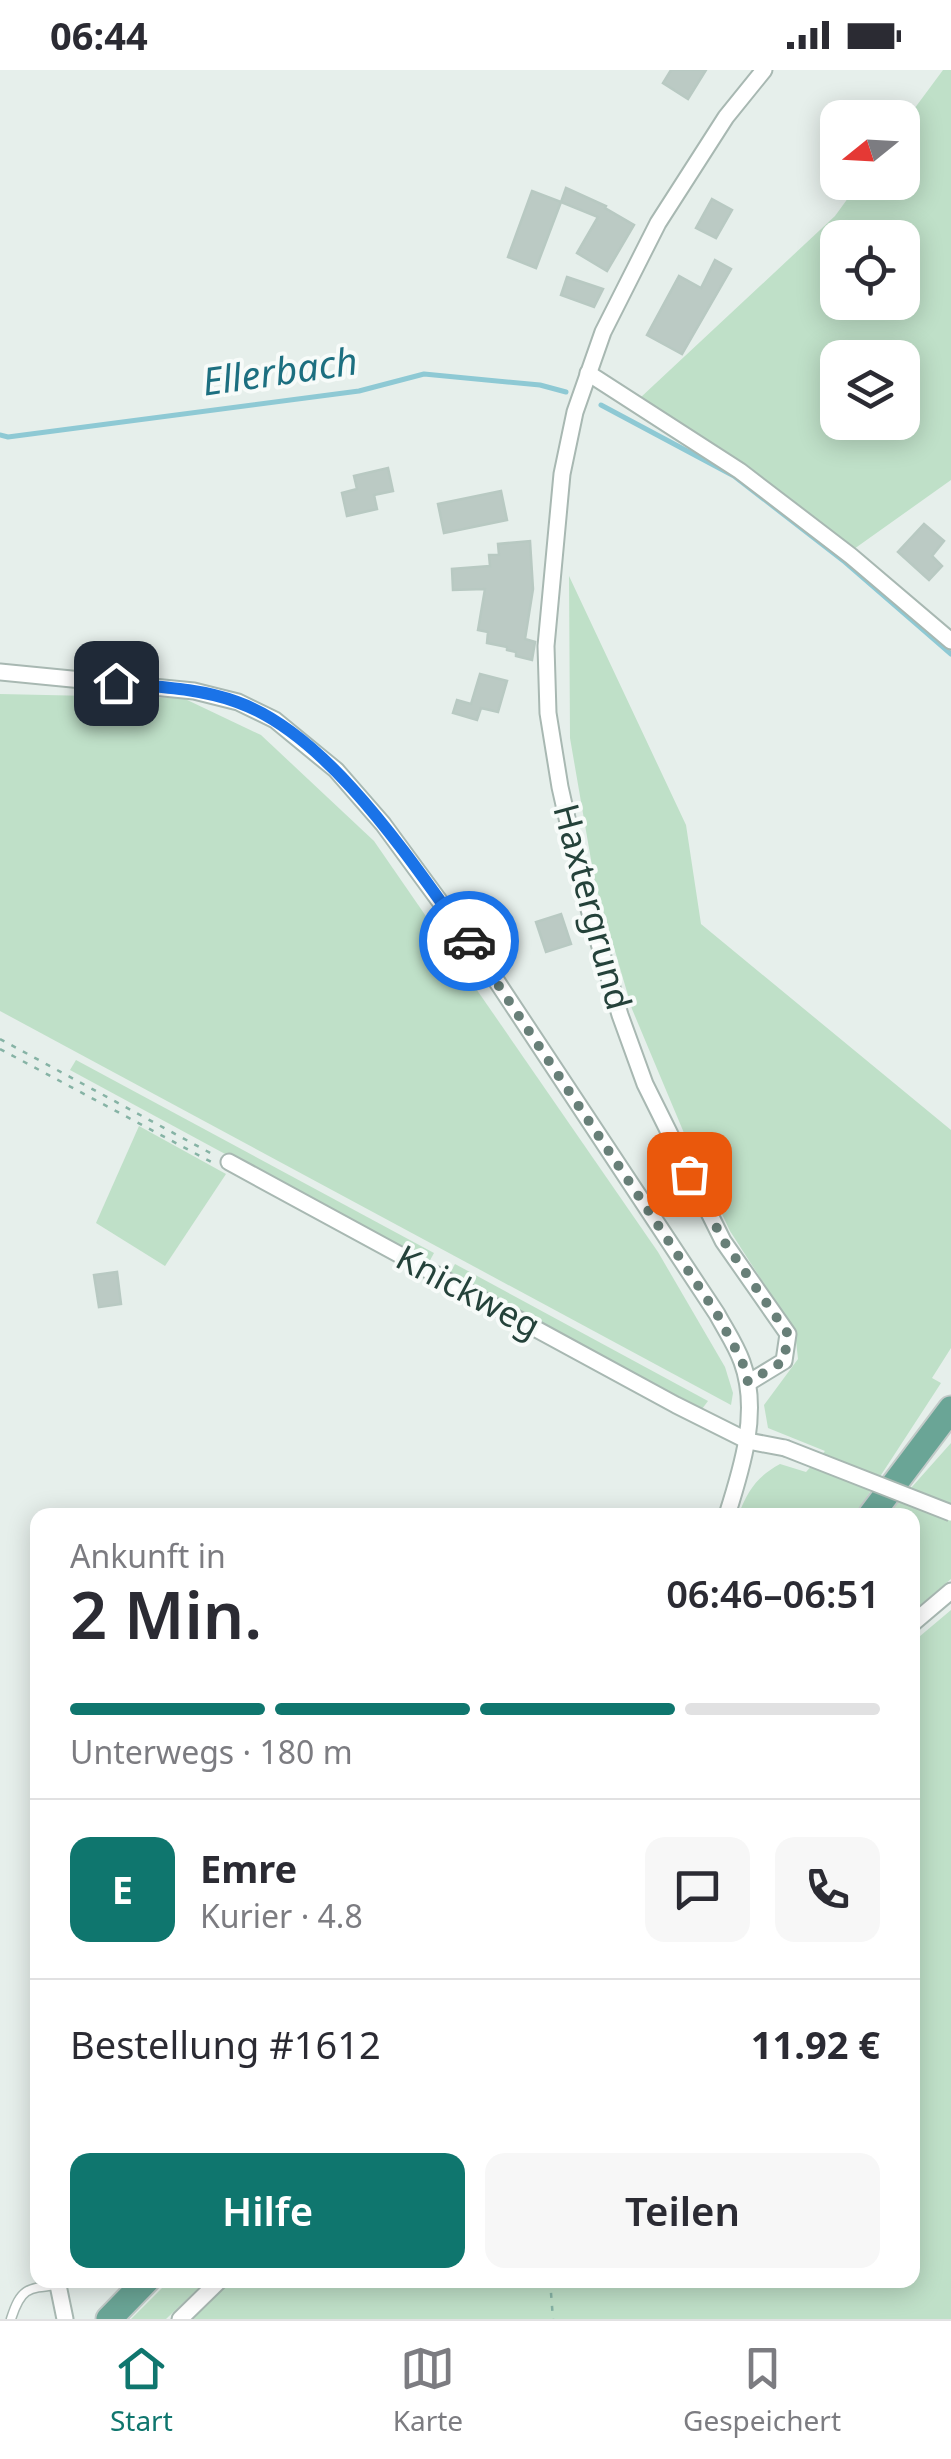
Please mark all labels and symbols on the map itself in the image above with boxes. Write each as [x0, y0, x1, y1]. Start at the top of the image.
north arrow [820, 100, 920, 200]
water label: Ellerbach [199, 333, 361, 407]
pin [74, 641, 159, 726]
street label: Haxtergrund [543, 798, 643, 1015]
courier [419, 891, 519, 991]
pin [647, 1132, 732, 1217]
street label: Knickweg [389, 1233, 549, 1348]

